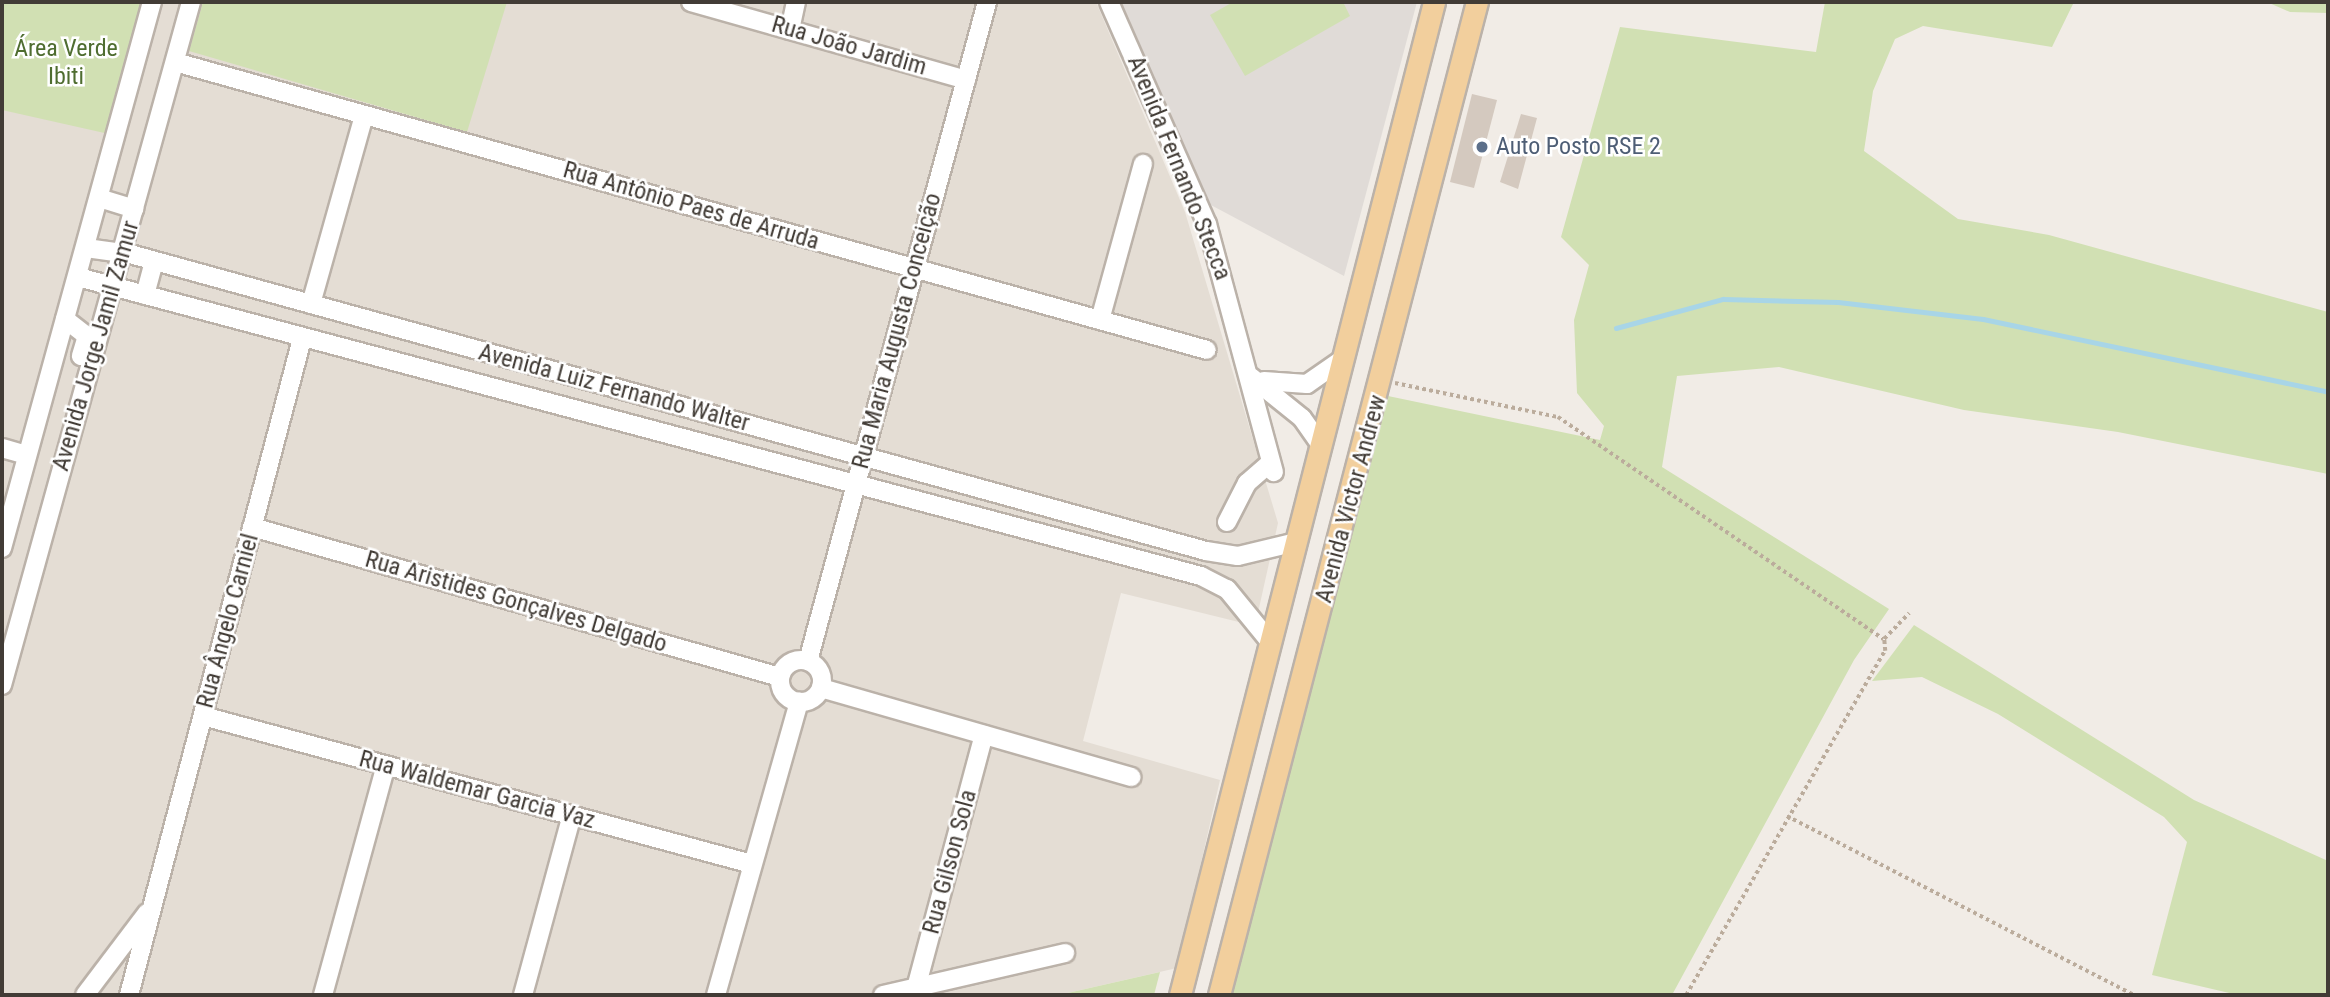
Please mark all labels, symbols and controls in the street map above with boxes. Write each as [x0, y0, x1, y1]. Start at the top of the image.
street label: Rua João Jardim [768, 10, 930, 82]
park label: Área Verde Ibiti [14, 35, 118, 91]
street label: Avenida Fernando Stecca [1121, 52, 1237, 284]
place label: Auto Posto RSE 2 [1496, 133, 1661, 161]
marker: Auto Posto RSE 2 [1474, 139, 1490, 155]
street label: Rua Antônio Paes de Arruda [560, 156, 822, 256]
street label: Rua Maria Augusta Conceição [846, 190, 948, 472]
street label: Avenida Jorge Jamil Zamur [47, 218, 145, 474]
street label: Avenida Luiz Fernando Walter [475, 338, 753, 438]
street label: Avenida Victor Andrew [1309, 392, 1393, 606]
street label: Rua Ângelo Carniel [191, 531, 265, 711]
street label: Rua Aristides Gonçalves Delgado [362, 545, 670, 659]
street label: Rua Waldemar Garcia Vaz [356, 745, 598, 835]
street label: Rua Gilson Sola [917, 787, 983, 937]

